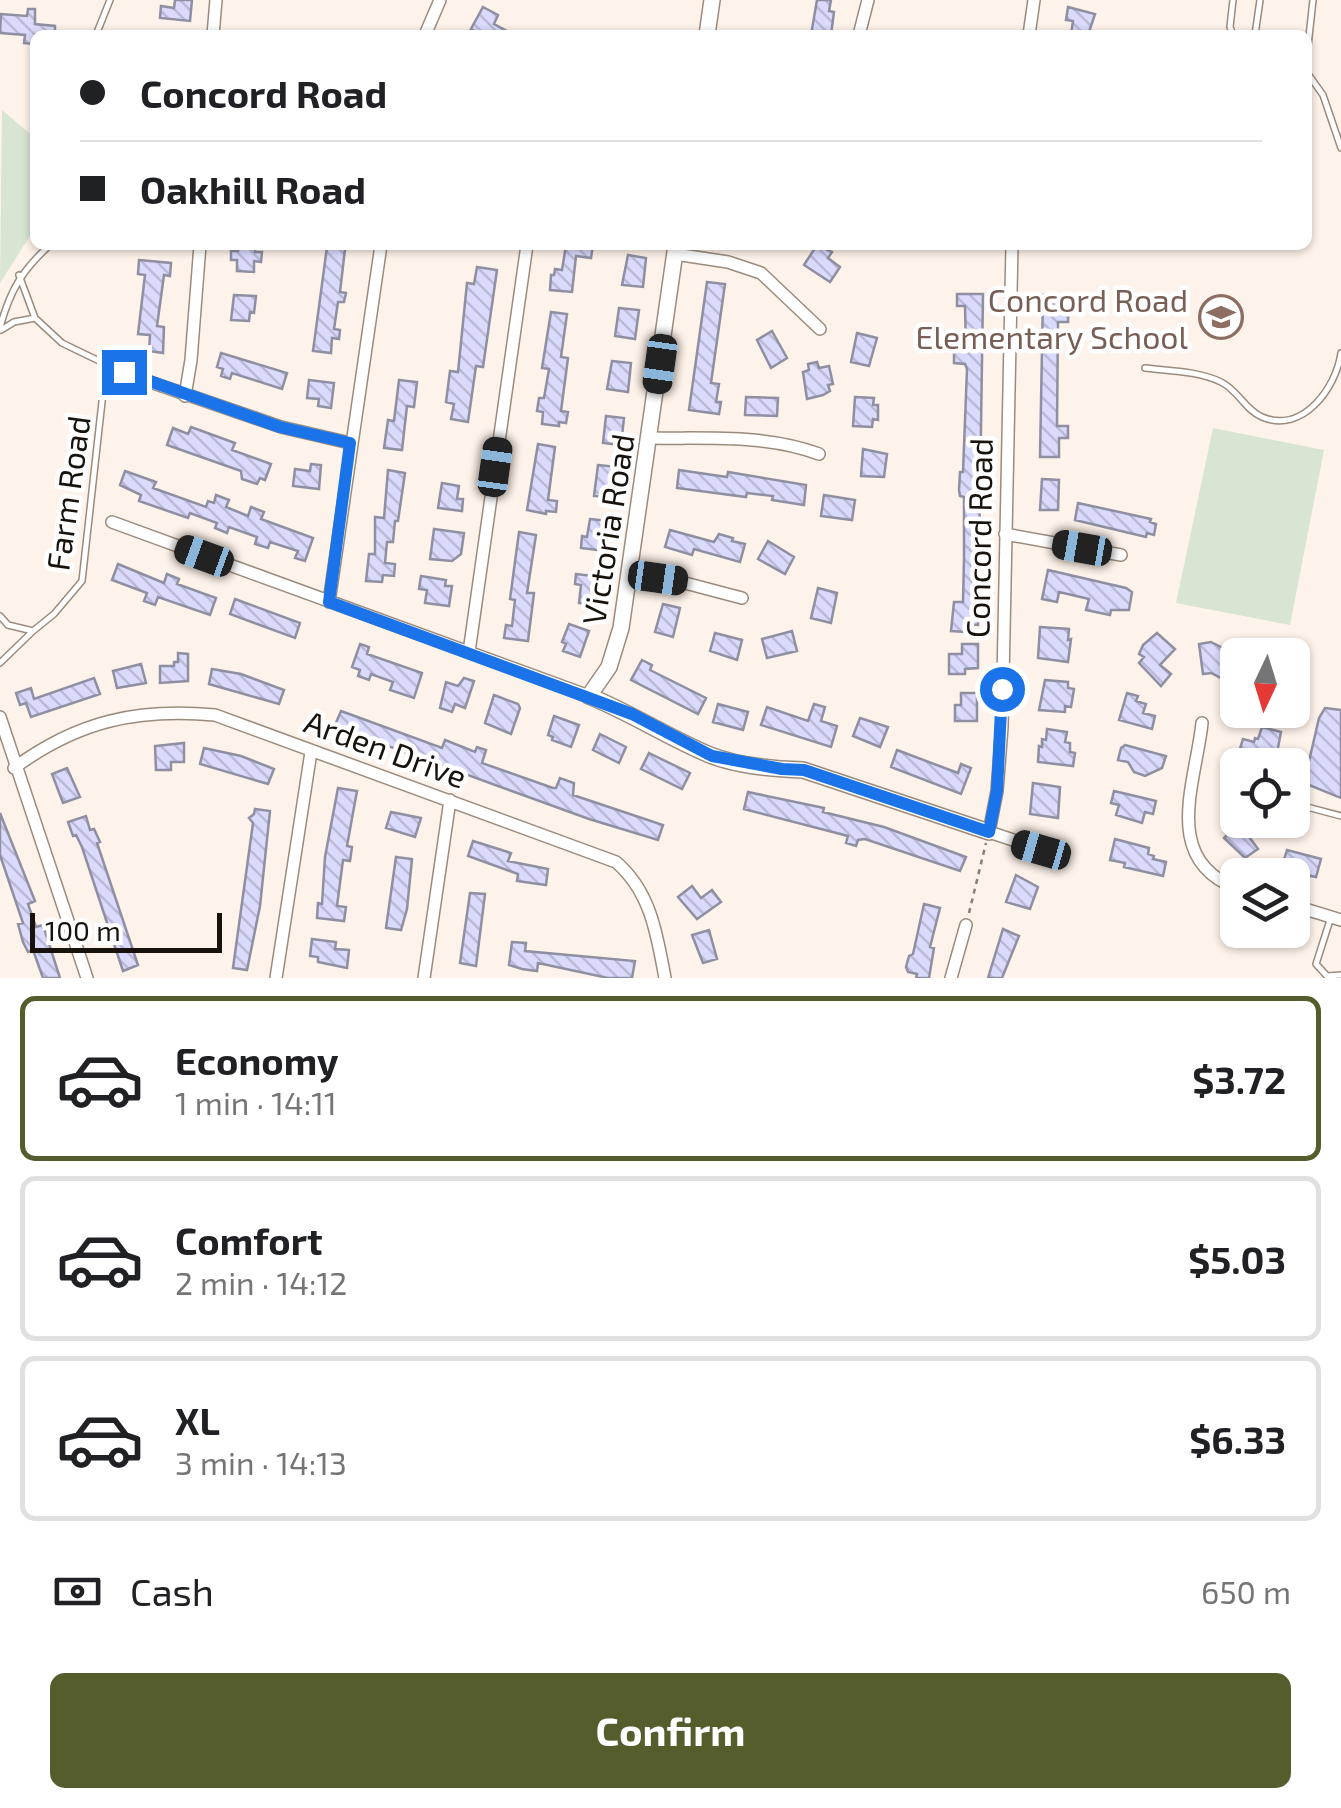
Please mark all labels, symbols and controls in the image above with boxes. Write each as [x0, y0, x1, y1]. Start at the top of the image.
text: Concord Road [140, 70, 387, 116]
text: Oakhill Road [140, 166, 366, 212]
place label: Concord Road Elementary School [916, 280, 1188, 355]
school or university icon: Concord Road Elementary School [1198, 294, 1244, 340]
car [641, 332, 679, 396]
route end [102, 350, 147, 395]
street label: Farm Road [37, 413, 97, 573]
street label: Victoria Road [573, 431, 641, 627]
car [476, 435, 514, 499]
street label: Concord Road [957, 438, 999, 638]
car [1050, 528, 1114, 568]
car [171, 532, 237, 580]
car [626, 559, 690, 597]
north arrow [1220, 638, 1310, 728]
map controls [1220, 638, 1310, 948]
route start [980, 667, 1025, 712]
street label: Arden Drive [300, 701, 472, 795]
button: locate [1220, 748, 1310, 838]
car [1008, 827, 1074, 873]
button: layers [1220, 858, 1310, 948]
scale bar [30, 908, 222, 953]
text: 100 m [45, 913, 121, 947]
icon: car [55, 1034, 145, 1124]
text: Economy [175, 1037, 339, 1083]
text: $3.72 [1192, 1056, 1286, 1102]
text: 1 min · 14:11 [175, 1083, 337, 1121]
icon: car [55, 1214, 145, 1304]
text: Comfort [175, 1217, 323, 1263]
text: $5.03 [1188, 1236, 1286, 1282]
text: 2 min · 14:12 [175, 1263, 347, 1301]
icon: car [55, 1394, 145, 1484]
text: XL [175, 1397, 220, 1443]
text: $6.33 [1189, 1416, 1286, 1462]
text: 3 min · 14:13 [175, 1443, 347, 1481]
icon: cash [50, 1564, 105, 1619]
text: Cash [130, 1568, 214, 1614]
text: 650 m [1201, 1572, 1291, 1610]
button: Confirm [50, 1673, 1291, 1788]

